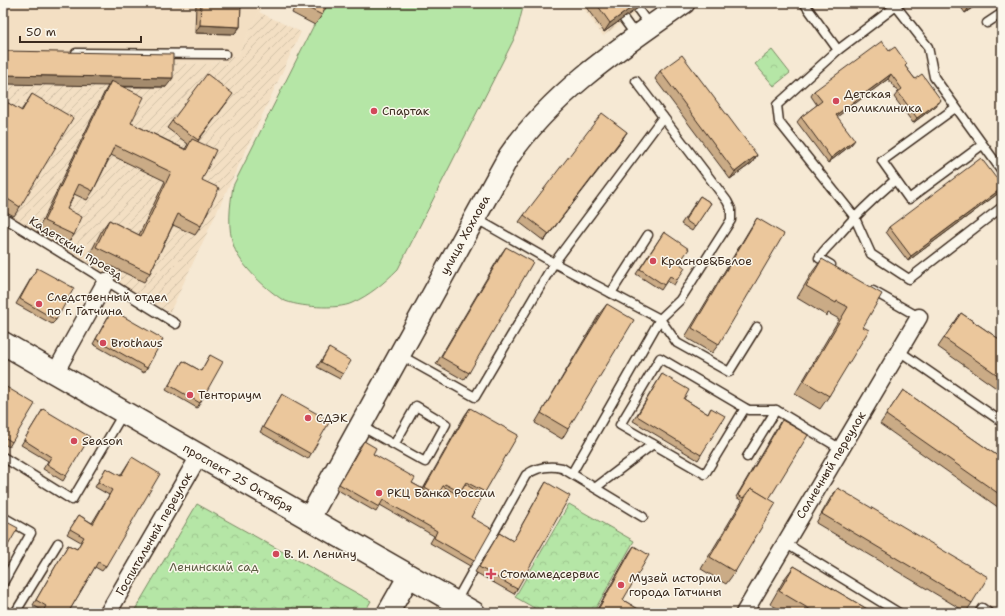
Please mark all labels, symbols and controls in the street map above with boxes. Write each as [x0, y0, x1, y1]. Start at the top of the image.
scale bar [20, 18, 141, 44]
text: 50 m [26, 24, 56, 40]
place label: Детская поликлиника [844, 86, 922, 116]
marker: Детская поликлиника [831, 96, 841, 106]
place label: Спартак [382, 103, 430, 119]
marker: Спартак [369, 106, 379, 116]
street label: улица Хохлова [436, 192, 494, 278]
street label: Кадетский проезд [26, 213, 126, 283]
place label: Красное&Белое [661, 253, 752, 269]
marker: Красное&Белое [648, 256, 658, 266]
place label: Следственный отдел по г. Гатчина [47, 289, 168, 319]
marker: Следственный отдел по г. Гатчина [34, 299, 44, 309]
place label: Brothaus [111, 335, 163, 351]
marker: Brothaus [98, 338, 108, 348]
place label: Тенториум [198, 387, 261, 403]
marker: Тенториум [185, 390, 195, 400]
street label: Солнечный переулок [793, 408, 870, 522]
place label: СДЭК [316, 410, 348, 426]
marker: СДЭК [303, 413, 313, 423]
place label: Season [82, 433, 123, 449]
marker: Season [69, 436, 79, 446]
street label: проспект 25 Октября [180, 440, 296, 516]
street label: Госпитальный переулок [112, 469, 196, 599]
place label: РКЦ Банка России [387, 485, 495, 501]
marker: РКЦ Банка России [374, 488, 384, 498]
place label: В. И. Ленину [284, 546, 357, 562]
marker: В. И. Ленину [271, 549, 281, 559]
park label: Ленинский сад [169, 559, 259, 575]
place label: Стомамедсервис [500, 566, 599, 582]
marker: Стомамедсервис [485, 568, 497, 580]
place label: Музей истории города Гатчины [629, 570, 721, 600]
marker: Музей истории города Гатчины [616, 580, 626, 590]

